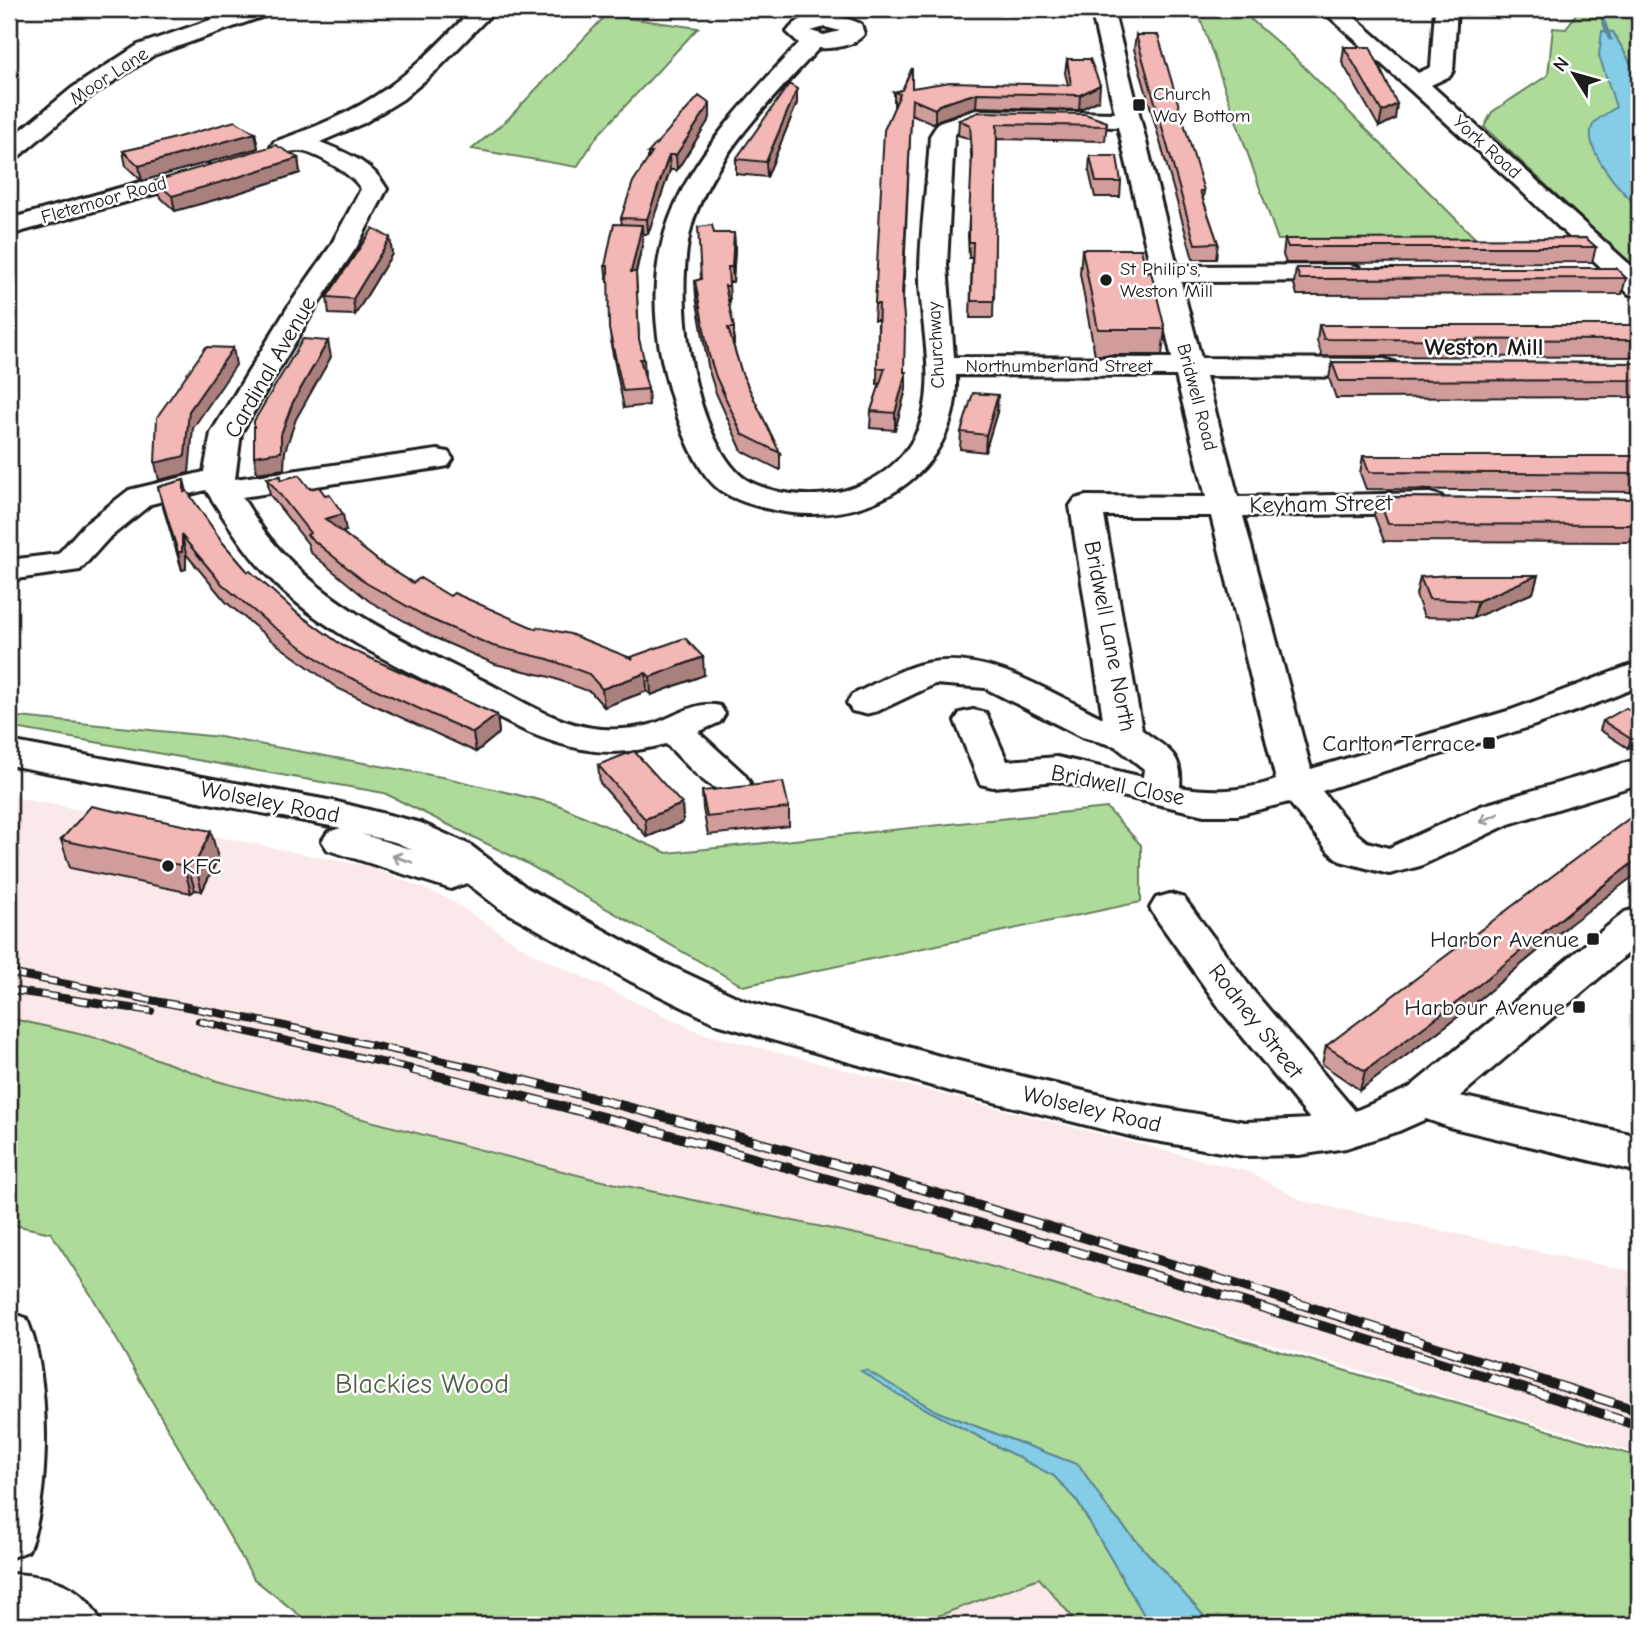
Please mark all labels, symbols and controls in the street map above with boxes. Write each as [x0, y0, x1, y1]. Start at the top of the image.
north arrow [1540, 38, 1610, 108]
street label: Moor Lane [66, 43, 152, 109]
text: N [1549, 53, 1574, 76]
place label: Church Way Bottom [1153, 83, 1251, 127]
marker: Church Way Bottom [1131, 97, 1147, 113]
street label: York Road [1448, 111, 1526, 183]
street label: Fletemoor Road [39, 172, 169, 228]
place label: St Philip's, Weston Mill [1120, 258, 1213, 302]
marker: St Philip's, Weston Mill [1098, 272, 1114, 288]
street label: Cardinal Avenue [219, 291, 321, 443]
street label: Churchway [923, 300, 949, 389]
district label: Weston Mill [1425, 333, 1543, 361]
street label: Bridwell Road [1172, 341, 1222, 453]
street label: Northumberland Street [966, 355, 1153, 377]
street label: Keyham Street [1249, 489, 1394, 519]
street label: Bridwell Lane North [1078, 538, 1142, 734]
place label: Carlton Terrace [1322, 730, 1475, 757]
marker: Carlton Terrace [1481, 735, 1497, 751]
street label: Bridwell Close [1049, 759, 1187, 811]
street label: Wolseley Road [198, 775, 342, 829]
one-way arrow [1479, 812, 1500, 825]
one-way arrow [391, 852, 413, 865]
place label: KFC [182, 853, 222, 880]
marker: KFC [160, 858, 176, 874]
place label: Harbor Avenue [1430, 926, 1579, 953]
marker: Harbor Avenue [1585, 931, 1601, 947]
street label: Rodney Street [1203, 958, 1310, 1085]
place label: Harbour Avenue [1404, 994, 1565, 1021]
marker: Harbour Avenue [1571, 999, 1587, 1015]
street label: Wolseley Road [1020, 1080, 1164, 1138]
park label: Blackies Wood [335, 1368, 509, 1400]

